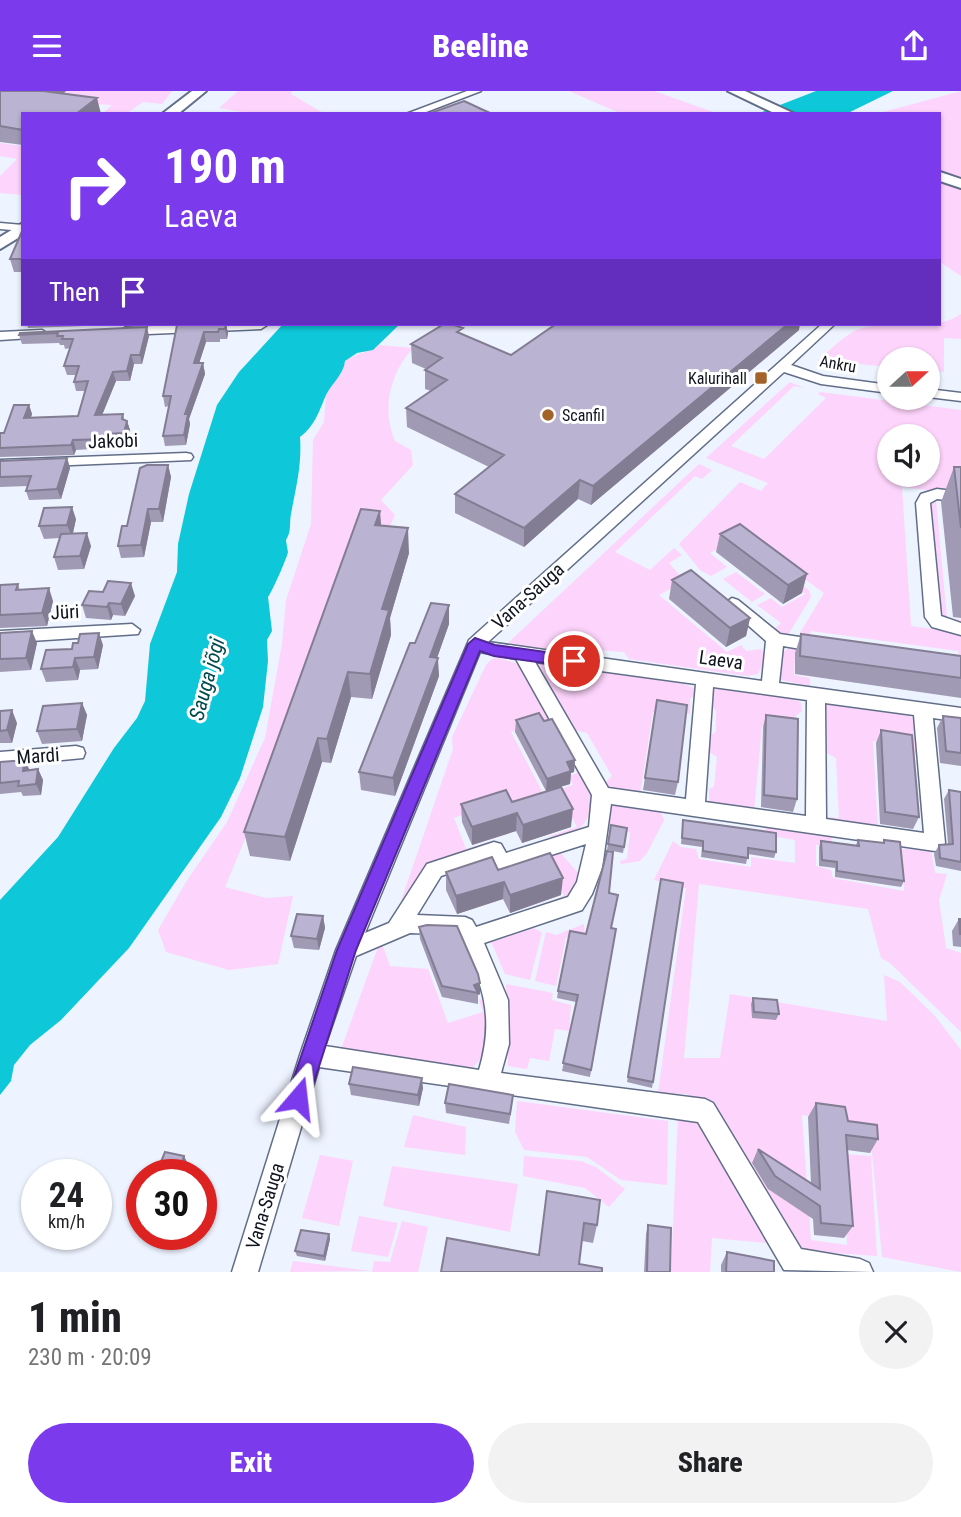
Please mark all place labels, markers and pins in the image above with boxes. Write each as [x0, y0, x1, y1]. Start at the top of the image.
place label: Kalurihall [688, 369, 747, 388]
marker: Kalurihall [753, 370, 769, 386]
place label: Scanfil [562, 406, 605, 425]
marker: Scanfil [540, 407, 556, 423]
pin [544, 631, 604, 691]

